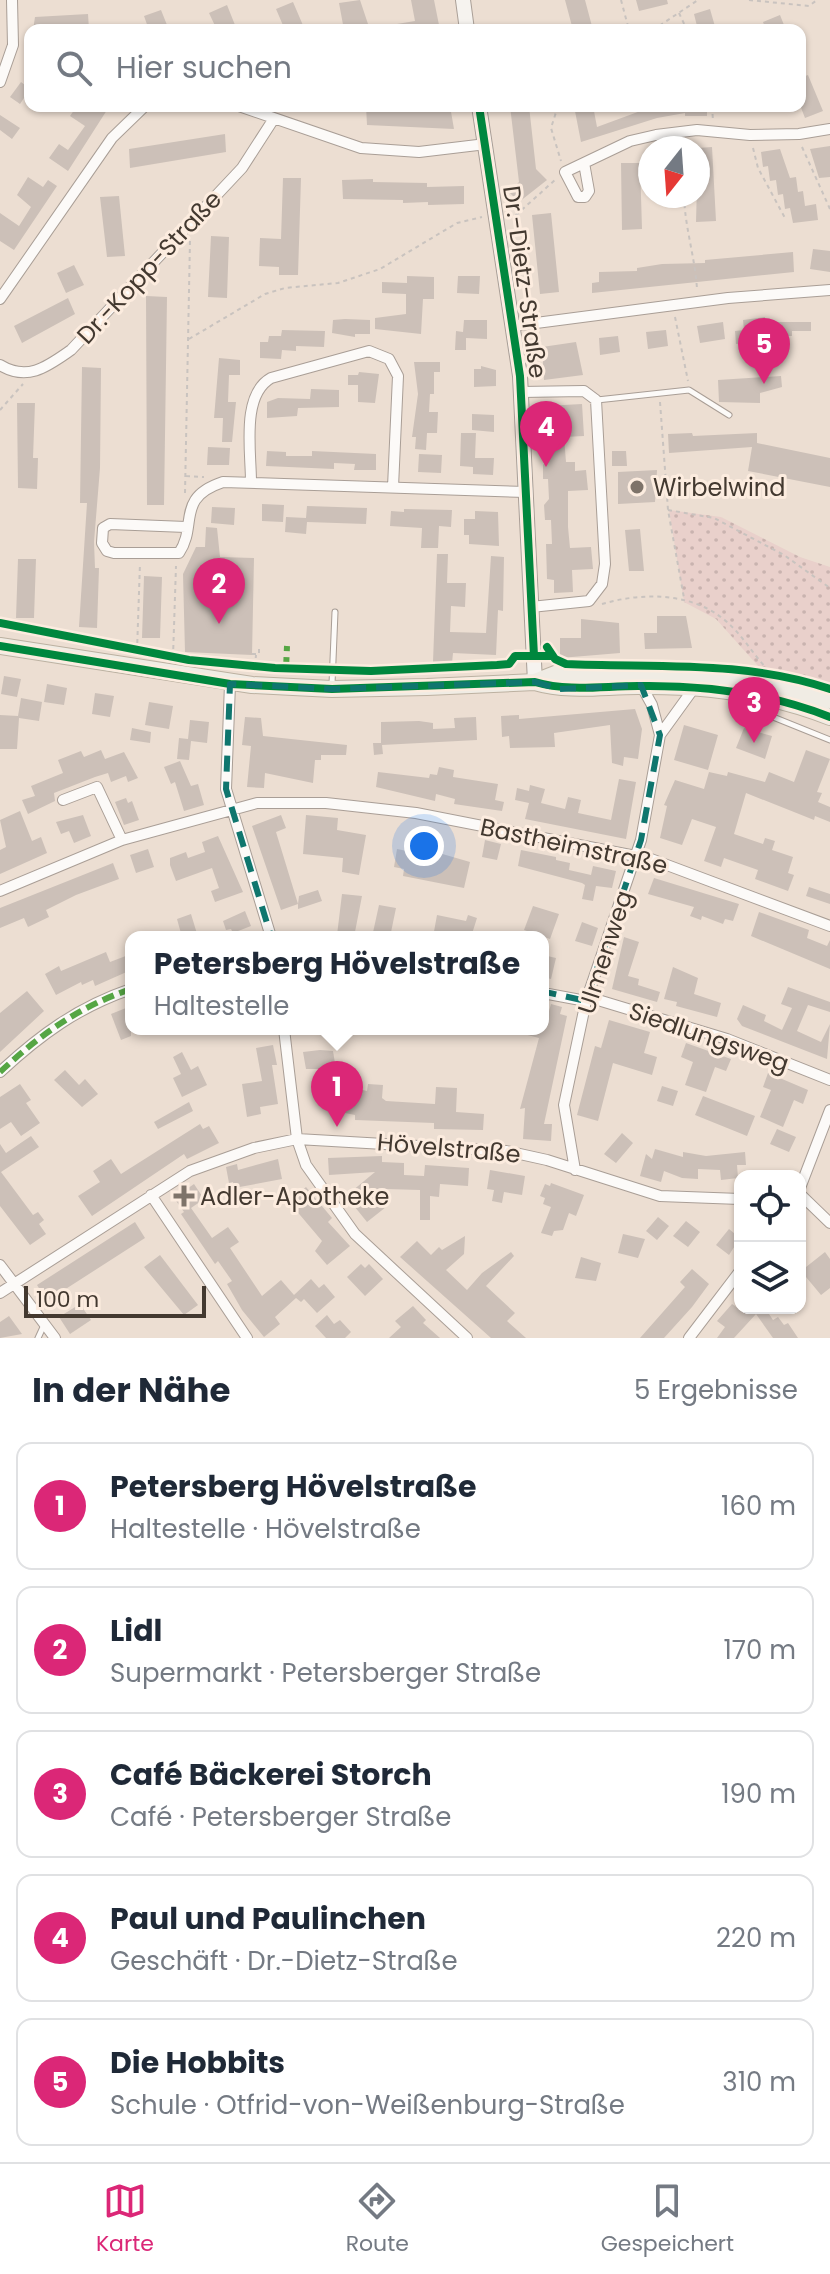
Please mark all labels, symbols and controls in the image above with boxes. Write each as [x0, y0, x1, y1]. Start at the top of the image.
search box [24, 24, 806, 112]
icon: search [52, 46, 96, 90]
text: Hier suchen [116, 46, 292, 89]
north arrow [638, 136, 710, 208]
street label: Dr.-Kopp-Straße [69, 183, 229, 351]
street label: Dr.-Dietz-Straße [495, 184, 555, 380]
pin: 5 [738, 318, 790, 384]
pin: 4 [520, 401, 572, 467]
place label: Wirbelwind [653, 471, 785, 504]
marker: Wirbelwind [628, 478, 646, 496]
pin: 2 [193, 558, 245, 624]
pin: 3 [728, 677, 780, 743]
street label: Bastheimstraße [477, 810, 671, 882]
your location [404, 826, 444, 866]
street label: Ulmenweg [570, 886, 640, 1018]
popup [125, 931, 549, 1035]
text: Petersberg Hövelstraße [154, 942, 520, 985]
text: Haltestelle [154, 988, 289, 1024]
street label: Siedlungsweg [625, 994, 793, 1080]
pin: 1 [311, 1061, 363, 1127]
street label: Hövelstraße [376, 1125, 522, 1171]
map controls [734, 1170, 806, 1314]
button: locate [734, 1170, 806, 1242]
place label: Adler-Apotheke [200, 1180, 389, 1213]
marker: Adler-Apotheke [175, 1187, 193, 1205]
button: layers [734, 1242, 806, 1314]
scale bar [24, 1282, 206, 1318]
text: 100 m [36, 1284, 99, 1315]
text: In der Nähe [32, 1366, 230, 1414]
text: 5 Ergebnisse [634, 1372, 798, 1408]
text: Petersberg Hövelstraße [110, 1465, 476, 1508]
text: 1 [55, 1488, 65, 1524]
text: 160 m [721, 1488, 796, 1524]
text: Haltestelle · Hövelstraße [110, 1511, 421, 1547]
text: Lidl [110, 1609, 162, 1652]
text: 2 [53, 1632, 67, 1668]
text: 170 m [723, 1632, 796, 1668]
text: Supermarkt · Petersberger Straße [110, 1655, 541, 1691]
text: Café Bäckerei Storch [110, 1753, 432, 1796]
text: 3 [52, 1776, 68, 1812]
text: 190 m [721, 1776, 796, 1812]
text: Café · Petersberger Straße [110, 1799, 451, 1835]
text: Paul und Paulinchen [110, 1897, 426, 1940]
text: 4 [51, 1920, 69, 1956]
text: 220 m [716, 1920, 796, 1956]
text: Geschäft · Dr.-Dietz-Straße [110, 1943, 458, 1979]
text: Die Hobbits [110, 2041, 285, 2084]
text: 5 [52, 2064, 68, 2100]
text: 310 m [722, 2064, 796, 2100]
text: Schule · Otfrid-von-Weißenburg-Straße [110, 2087, 625, 2123]
tab: Karte [96, 2179, 154, 2260]
tab: Route [346, 2179, 409, 2260]
tab: Gespeichert [601, 2179, 734, 2260]

